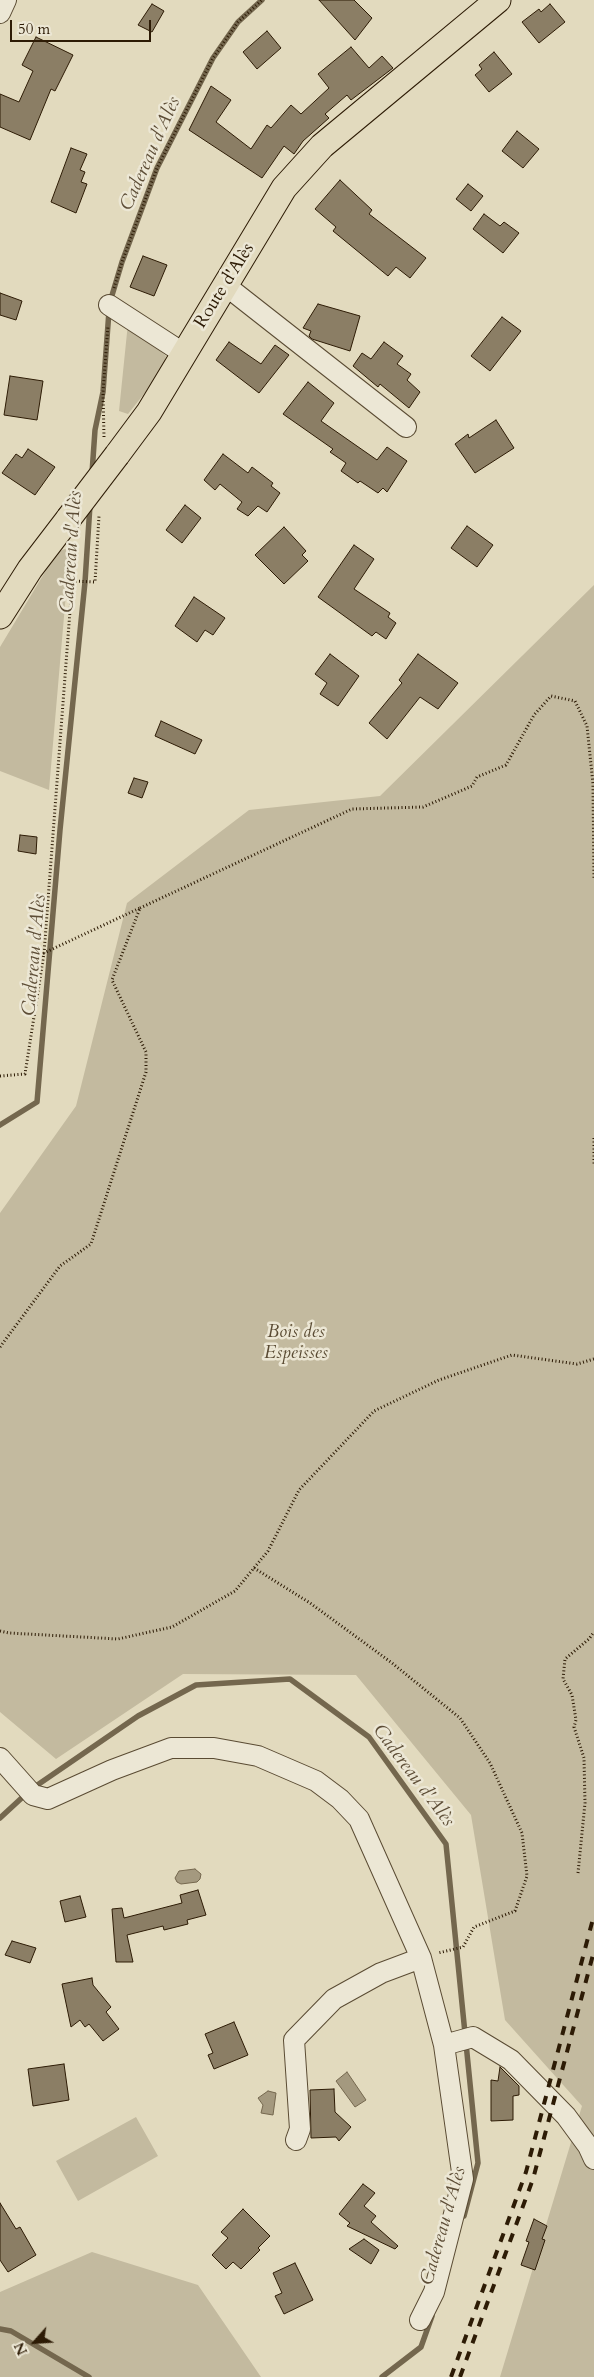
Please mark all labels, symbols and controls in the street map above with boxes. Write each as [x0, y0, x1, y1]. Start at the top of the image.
scale bar [12, 10, 154, 42]
text: 50 m [18, 19, 50, 39]
water label: Cadereau d'Alès [116, 94, 186, 214]
street label: Route d'Alès [190, 240, 260, 332]
water label: Cadereau d'Alès [56, 490, 88, 614]
water label: Cadereau d'Alès [18, 893, 52, 1017]
park label: Bois des Espeisses [264, 1322, 328, 1365]
water label: Cadereau d'Alès [367, 1720, 459, 1832]
water label: Cadereau d'Alès [416, 2164, 472, 2288]
north arrow [10, 2317, 60, 2367]
text: N [10, 2339, 32, 2358]

